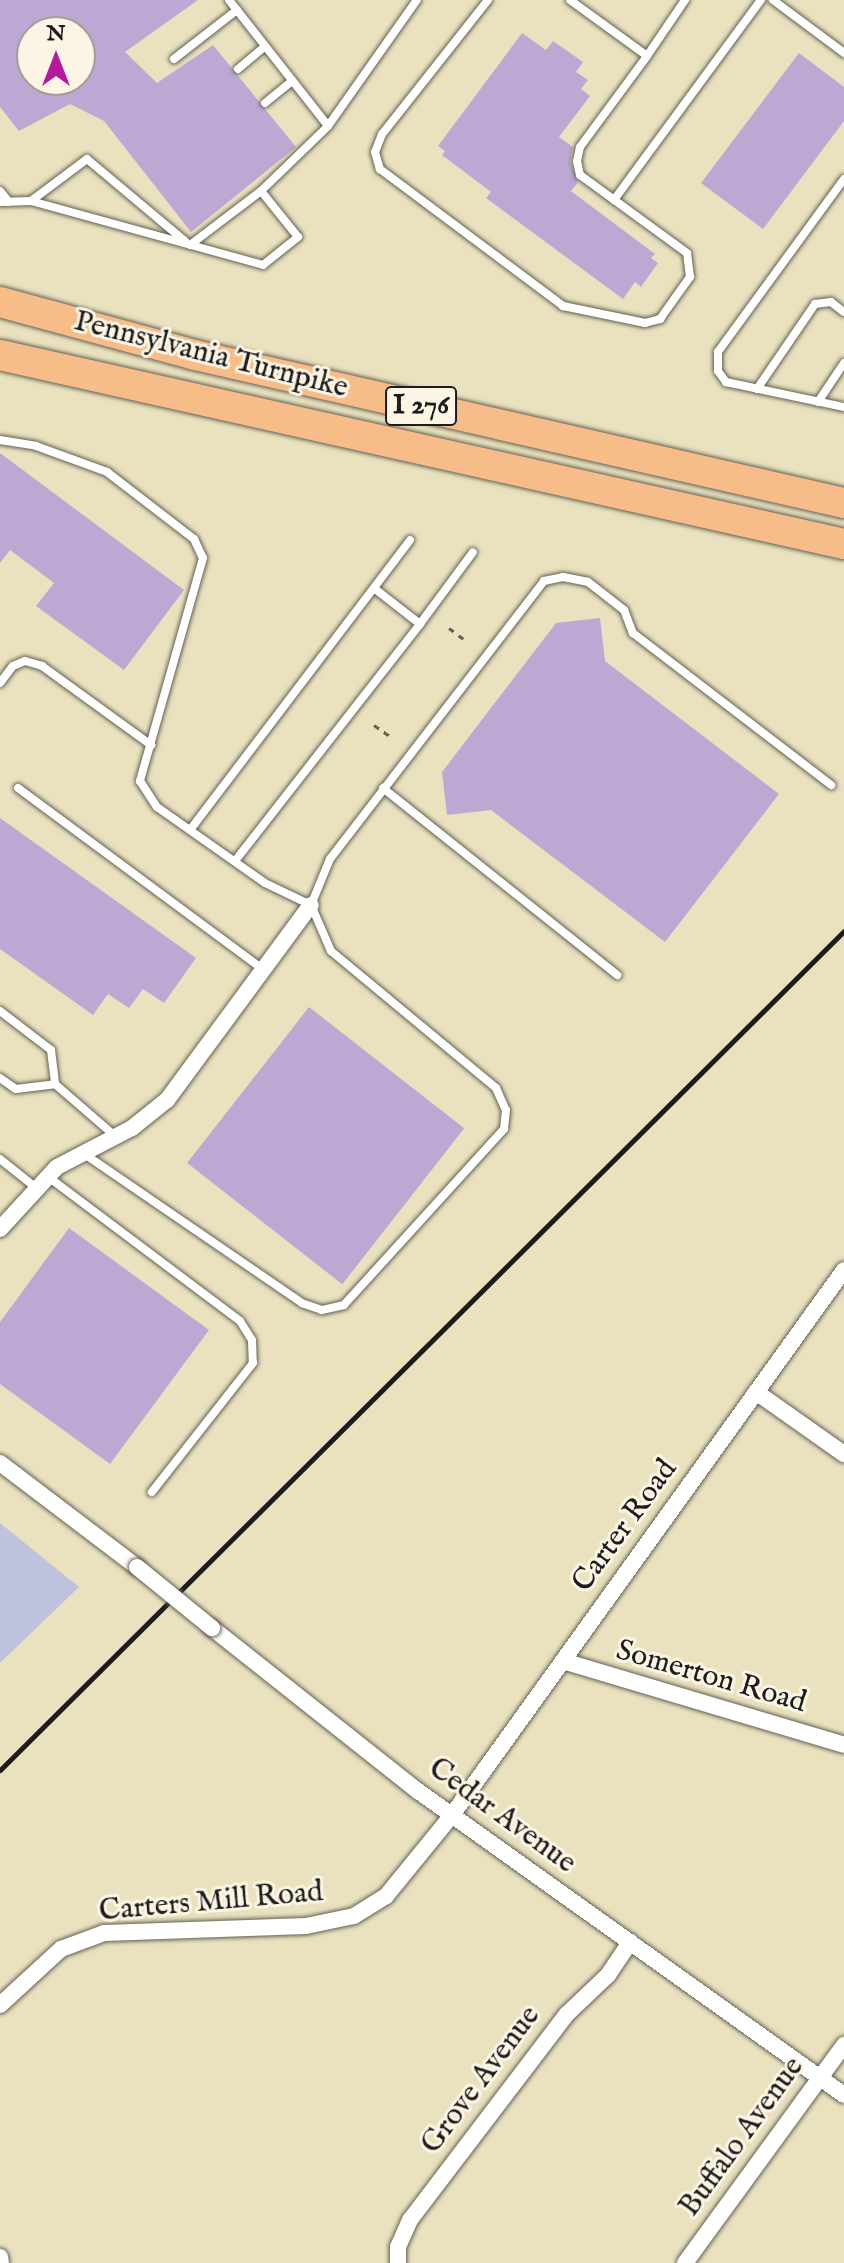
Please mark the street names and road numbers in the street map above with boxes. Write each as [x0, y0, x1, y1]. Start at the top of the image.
street label: Pennsylvania Turnpike [70, 304, 352, 406]
road number: I 276 [385, 382, 457, 430]
street label: Carter Road [565, 1453, 685, 1599]
street label: Somerton Road [612, 1633, 810, 1721]
street label: Cedar Avenue [421, 1750, 583, 1882]
street label: Carters Mill Road [98, 1874, 324, 1930]
street label: Grove Avenue [414, 1999, 548, 2161]
street label: Buffalo Avenue [672, 2050, 812, 2224]

